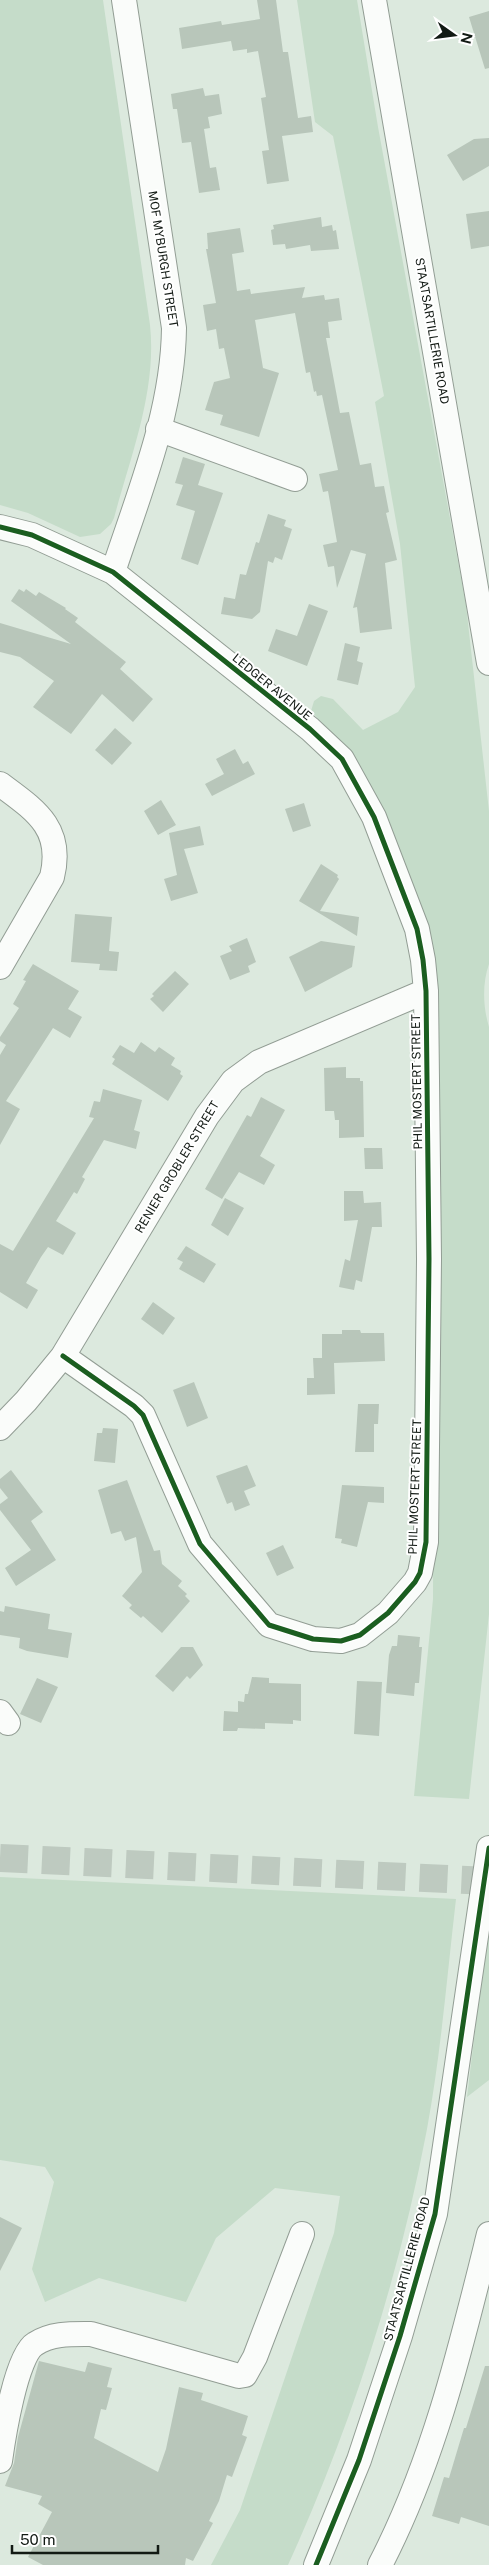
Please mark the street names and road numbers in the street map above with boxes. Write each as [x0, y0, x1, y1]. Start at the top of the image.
street label: MOF MYBURGH STREET [145, 190, 181, 328]
street label: STAATSARTILLERIE ROAD [412, 257, 452, 405]
street label: LEDGER AVENUE [230, 651, 314, 723]
street label: PHIL MOSTERT STREET [409, 1014, 425, 1150]
street label: RENIER GROBLER STREET [132, 1099, 222, 1235]
street label: PHIL MOSTERT STREET [406, 1419, 424, 1555]
street label: STAATSARTILLERIE ROAD [381, 2195, 433, 2343]

